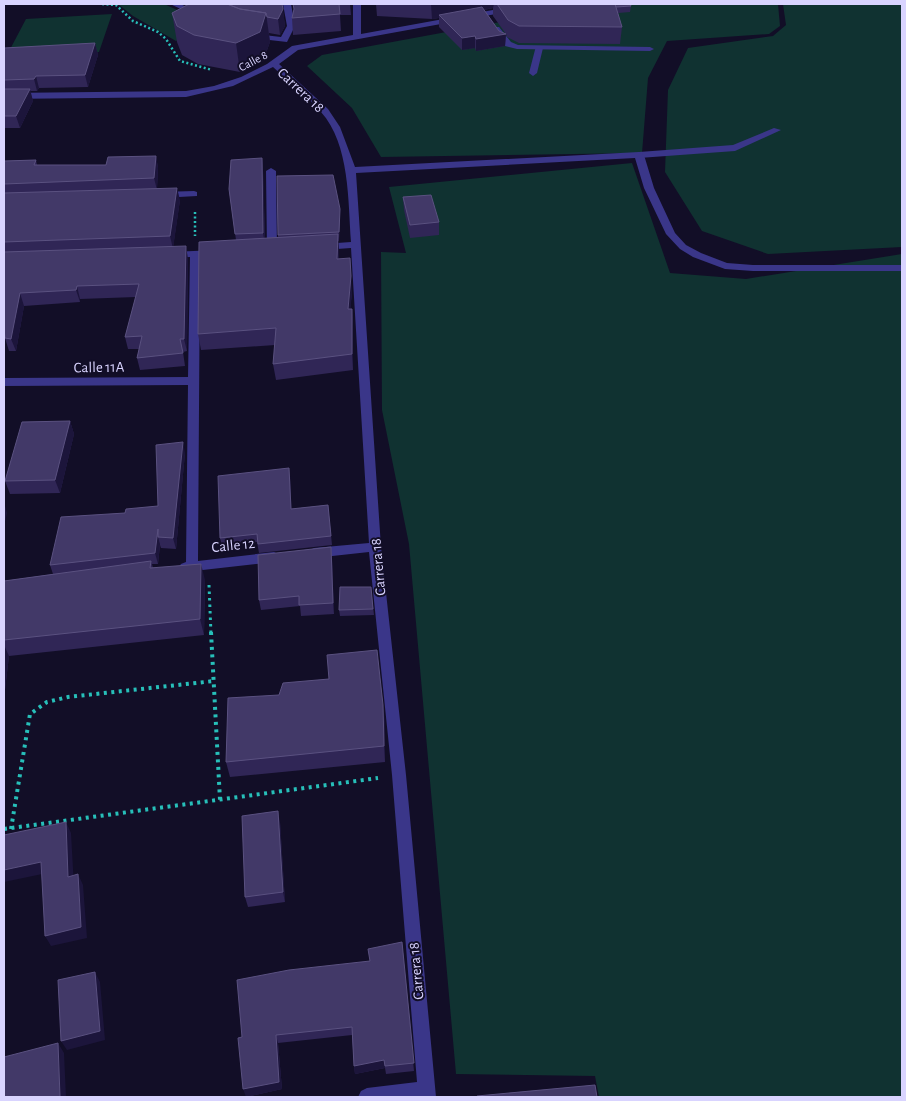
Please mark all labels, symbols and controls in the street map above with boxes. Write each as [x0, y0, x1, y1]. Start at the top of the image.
street label: Calle 8 [237, 48, 270, 74]
street label: Carrera 18 [275, 65, 327, 115]
street label: Calle 11A [74, 360, 125, 375]
street label: Calle 12 [211, 536, 256, 555]
street label: Carrera 18 [369, 538, 388, 596]
street label: Carrera 18 [407, 942, 426, 1000]

